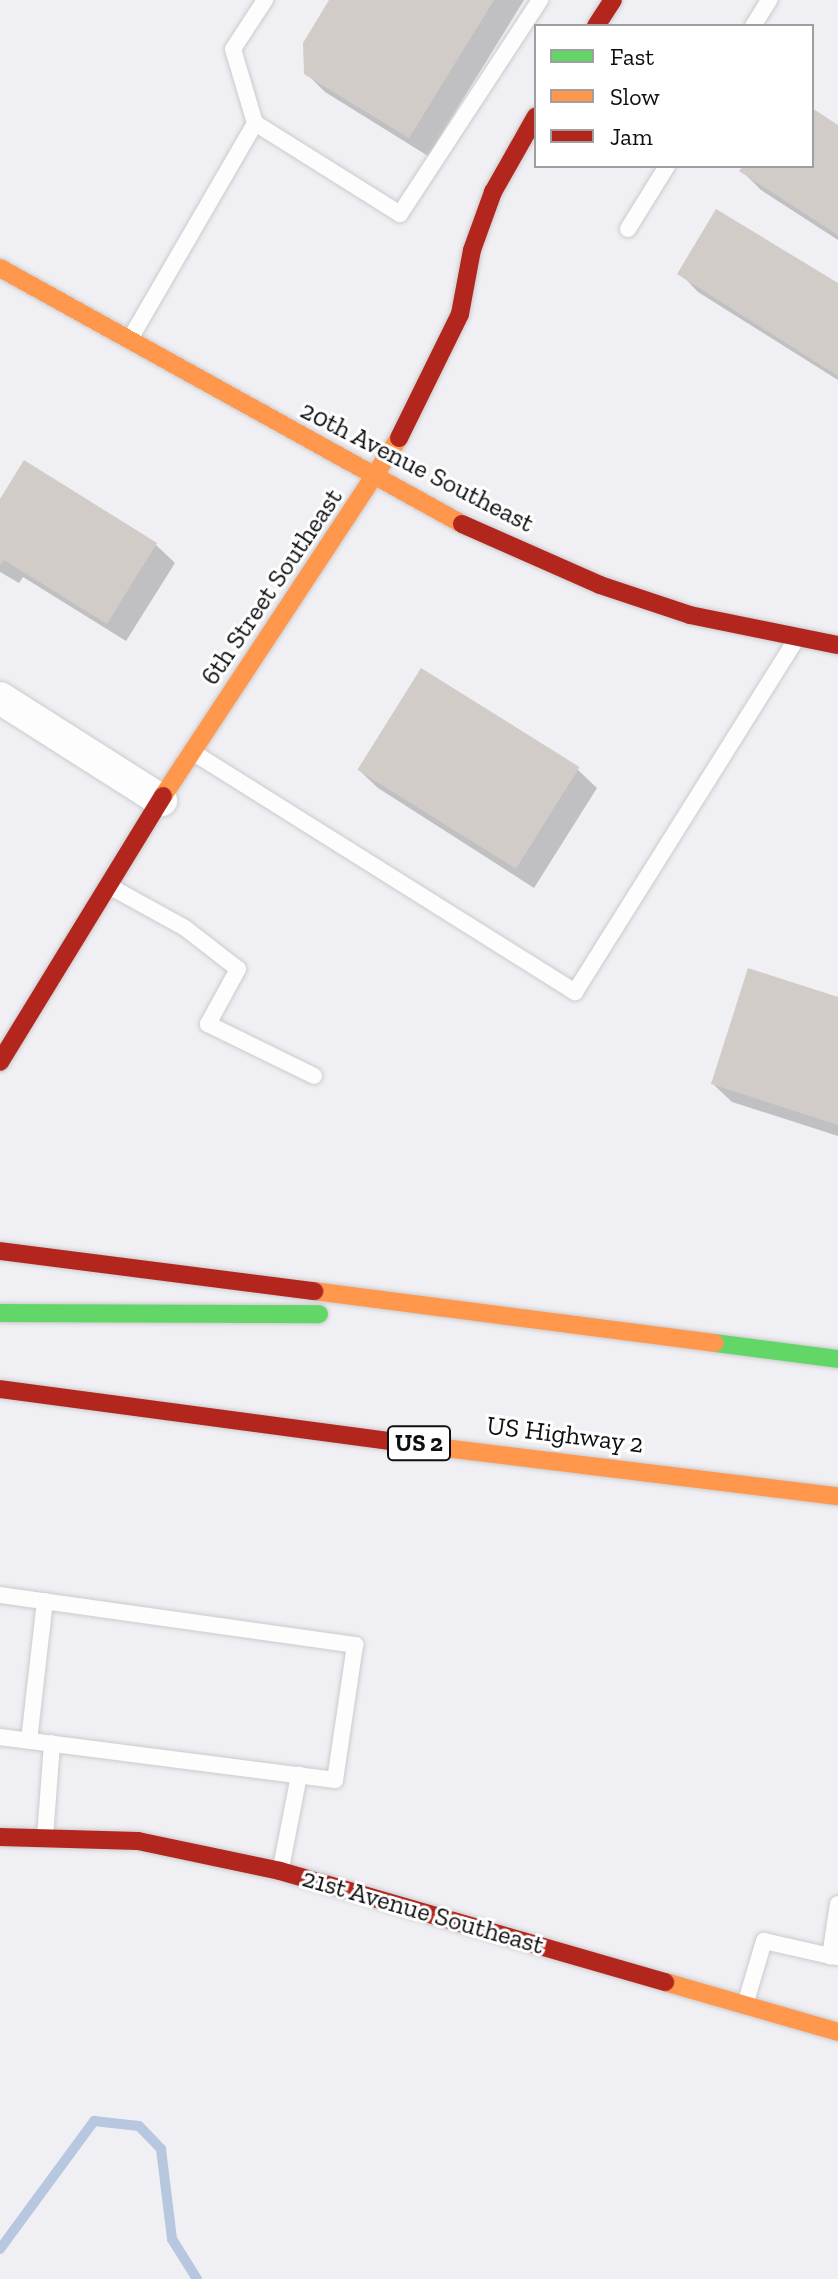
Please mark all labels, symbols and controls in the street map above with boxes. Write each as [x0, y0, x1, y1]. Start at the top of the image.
legend [534, 24, 814, 168]
text: Fast [610, 42, 654, 71]
text: Slow [610, 82, 660, 111]
text: Jam [610, 122, 653, 151]
street label: 20th Avenue Southeast [295, 394, 539, 540]
street label: 6th Street Southeast [195, 483, 349, 691]
street label: US Highway 2 [485, 1410, 645, 1460]
road number: US 2 [387, 1423, 451, 1463]
street label: 21st Avenue Southeast [298, 1862, 548, 1962]

